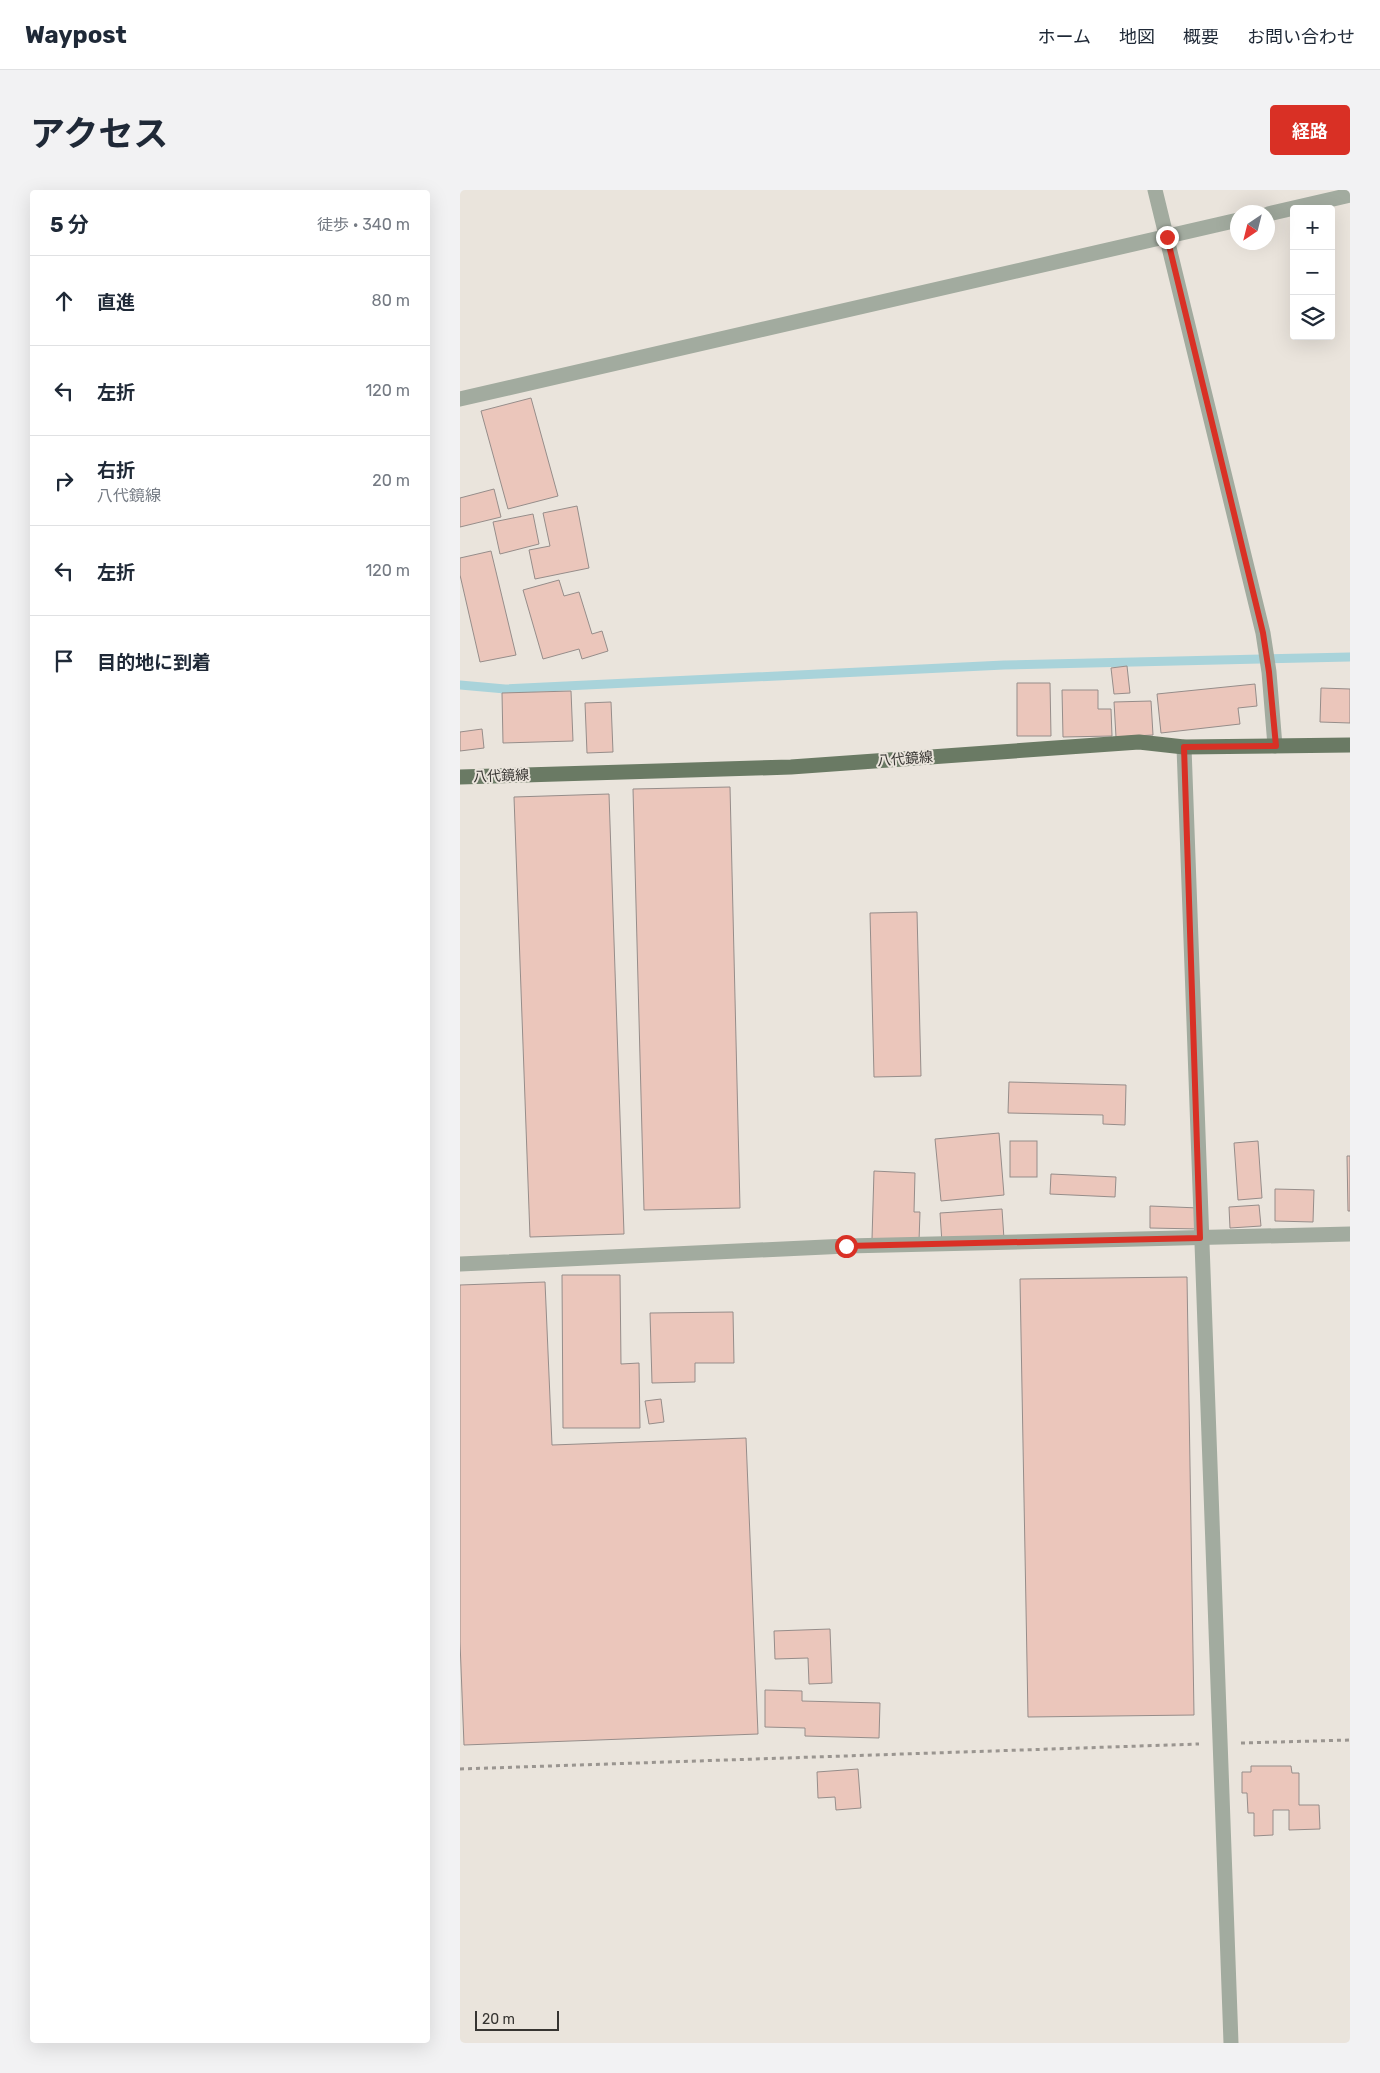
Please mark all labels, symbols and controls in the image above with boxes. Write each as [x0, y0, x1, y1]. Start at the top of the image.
text: Waypost [25, 21, 127, 49]
text: ホーム [1038, 26, 1091, 48]
text: 地図 [1119, 26, 1155, 48]
text: 概要 [1183, 26, 1219, 48]
text: お問い合わせ [1247, 26, 1355, 48]
button: 経路 [1270, 105, 1350, 155]
text: アクセス [30, 113, 168, 155]
north arrow [1230, 205, 1275, 250]
map controls [1290, 205, 1335, 340]
button: + [1290, 205, 1335, 250]
text: 5 分 [50, 212, 89, 237]
text: 徒歩 · 340 m [317, 215, 410, 234]
route end [1156, 226, 1179, 249]
button: − [1290, 250, 1335, 295]
icon: ahead [50, 287, 78, 315]
text: 直進 [97, 291, 135, 314]
text: 80 m [372, 291, 410, 310]
button: layers [1290, 295, 1335, 340]
icon: left [50, 377, 78, 405]
text: 左折 [97, 381, 135, 404]
text: 120 m [365, 381, 410, 400]
text: 右折 [97, 459, 135, 482]
icon: right [50, 467, 78, 495]
text: 20 m [372, 471, 410, 490]
text: 八代鏡線 [97, 486, 161, 505]
icon: left [50, 557, 78, 585]
text: 左折 [97, 561, 135, 584]
text: 120 m [365, 561, 410, 580]
icon: arrive [50, 647, 78, 675]
text: 目的地に到着 [97, 651, 211, 674]
street label: 八代鏡線 [876, 749, 934, 769]
street label: 八代鏡線 [473, 767, 529, 785]
route start [835, 1235, 858, 1258]
scale bar [475, 2008, 559, 2031]
text: 20 m [482, 2011, 515, 2028]

